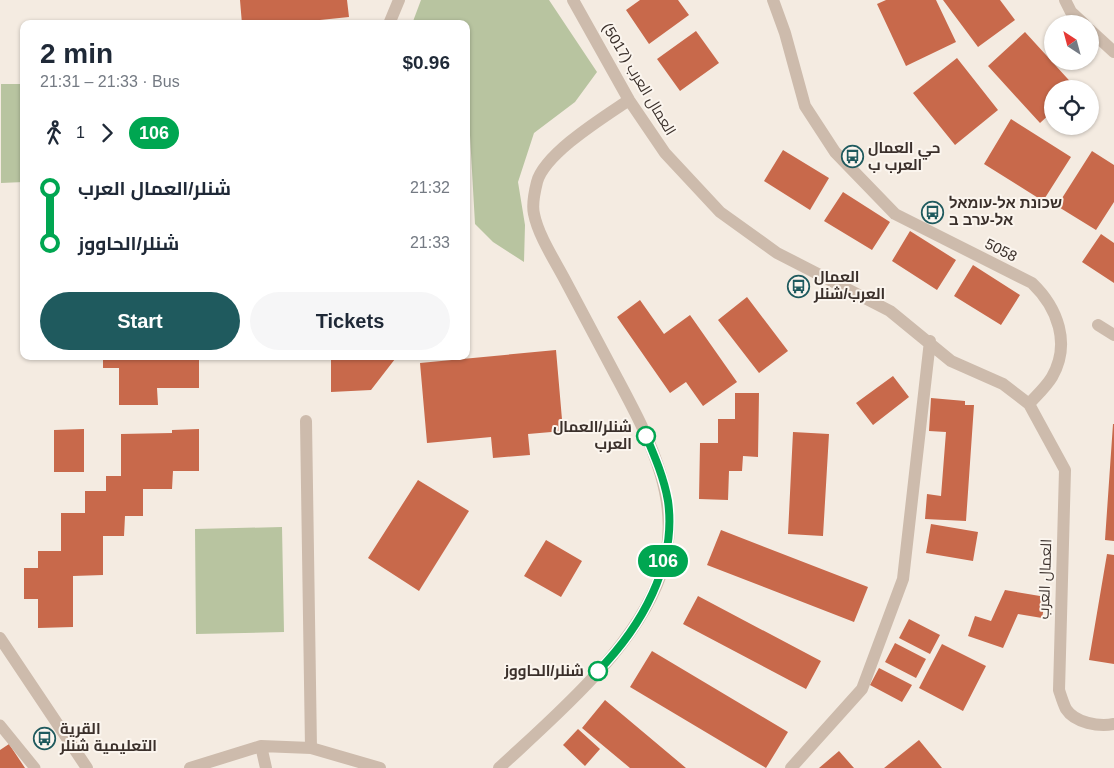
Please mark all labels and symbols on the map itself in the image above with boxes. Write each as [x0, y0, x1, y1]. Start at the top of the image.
north arrow [1044, 15, 1099, 70]
street label: العمال العرب (5017) [598, 20, 680, 138]
place label: حي العمال العرب ب [868, 139, 940, 174]
bus stop icon: حي العمال العرب ب [840, 145, 864, 169]
place label: שכונת אל-עומאל אל-ערב ב [949, 194, 1062, 228]
bus stop icon: שכונת אל-עומאל אל-ערב ב [921, 200, 945, 224]
street label: 5058 [982, 234, 1020, 265]
place label: العمال العرب/شنلر [813, 268, 885, 303]
bus stop icon: العمال العرب/شنلر [786, 274, 810, 298]
place label: شنلر/العمال العرب [553, 418, 632, 453]
marker: شنلر/العمال العرب [636, 426, 656, 446]
street label: العمال العرب [1035, 538, 1055, 620]
line badge: 106 [634, 545, 692, 577]
marker: شنلر/الحاووز [588, 661, 608, 681]
place label: شنلر/الحاووز [503, 662, 584, 680]
place label: القرية التعليمية شنلر [59, 720, 157, 755]
bus stop icon: القرية التعليمية شنلر [32, 726, 56, 750]

